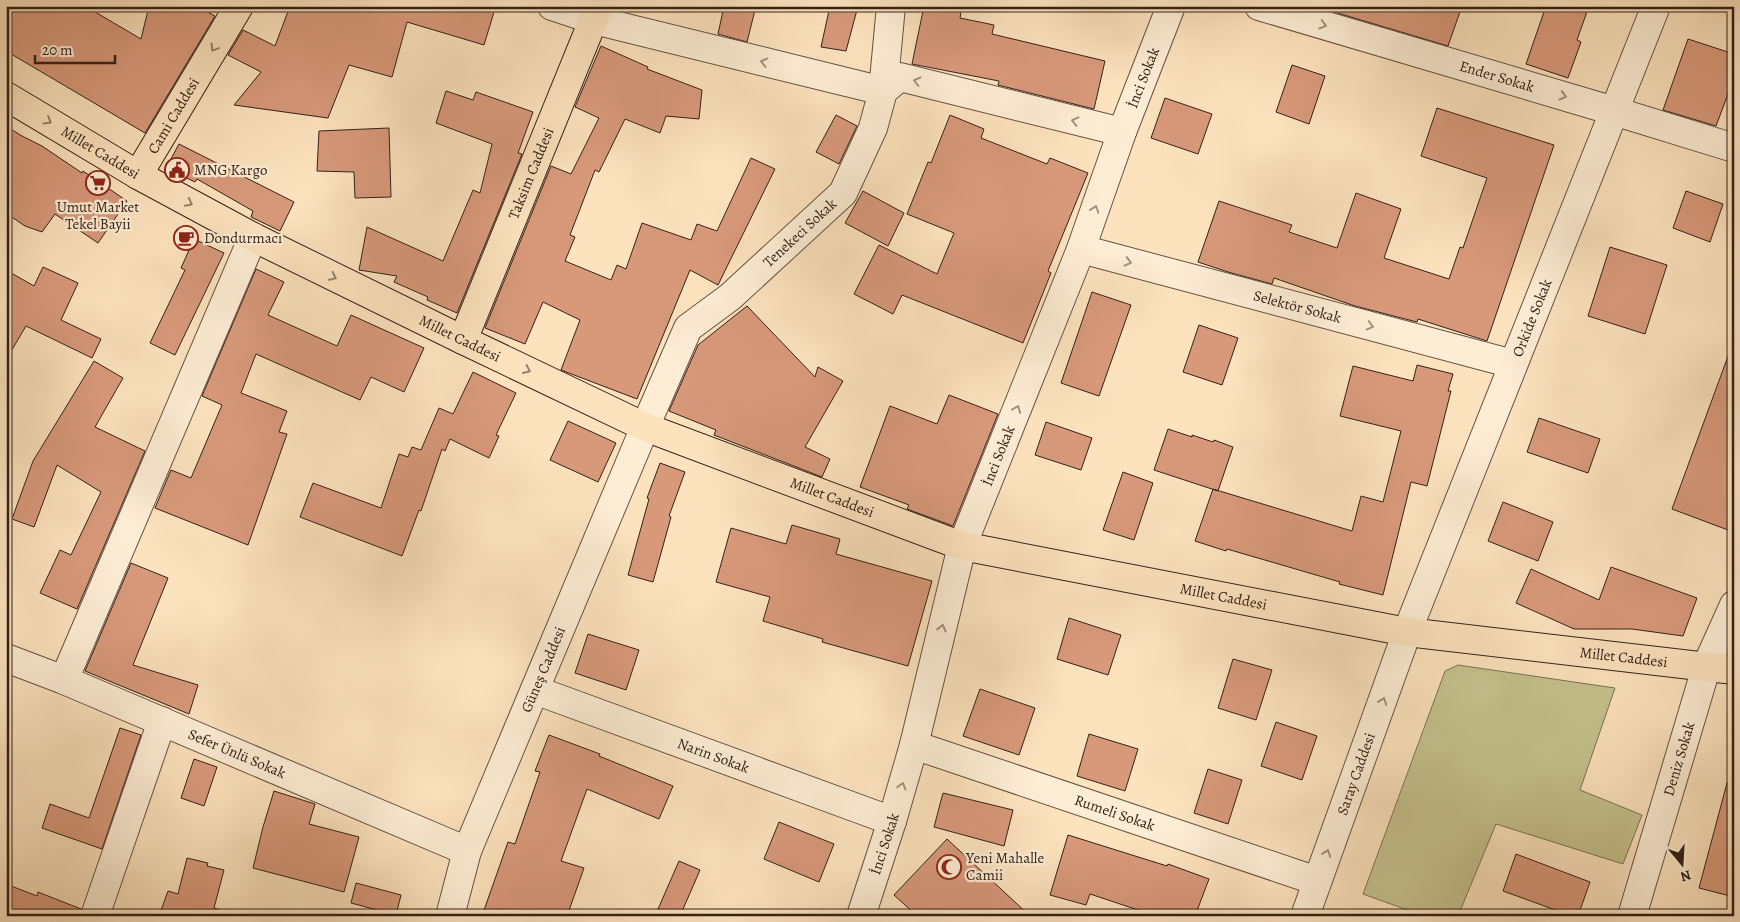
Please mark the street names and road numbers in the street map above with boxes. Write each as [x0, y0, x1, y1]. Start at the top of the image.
street label: İnci Sokak [1122, 44, 1164, 111]
street label: Ender Sokak [1457, 56, 1537, 97]
street label: Cami Caddesi [143, 74, 204, 158]
street label: Millet Caddesi [57, 121, 143, 184]
street label: Taksim Caddesi [503, 125, 558, 222]
street label: Tenekeci Sokak [759, 193, 841, 272]
street label: Orkide Sokak [1507, 275, 1557, 360]
street label: Selektör Sokak [1251, 285, 1344, 328]
street label: Millet Caddesi [416, 310, 504, 367]
street label: İnci Sokak [977, 422, 1020, 489]
street label: Millet Caddesi [787, 472, 877, 522]
street label: Millet Caddesi [1178, 578, 1269, 615]
street label: Güneş Caddesi [516, 624, 570, 716]
street label: Millet Caddesi [1579, 642, 1669, 672]
street label: Deniz Sokak [1658, 719, 1700, 798]
street label: Sefer Ünlü Sokak [185, 724, 289, 783]
street label: Saray Caddesi [1332, 730, 1380, 818]
street label: Narin Sokak [675, 733, 753, 778]
street label: Rumeli Sokak [1072, 790, 1158, 836]
street label: İnci Sokak [865, 810, 904, 877]

